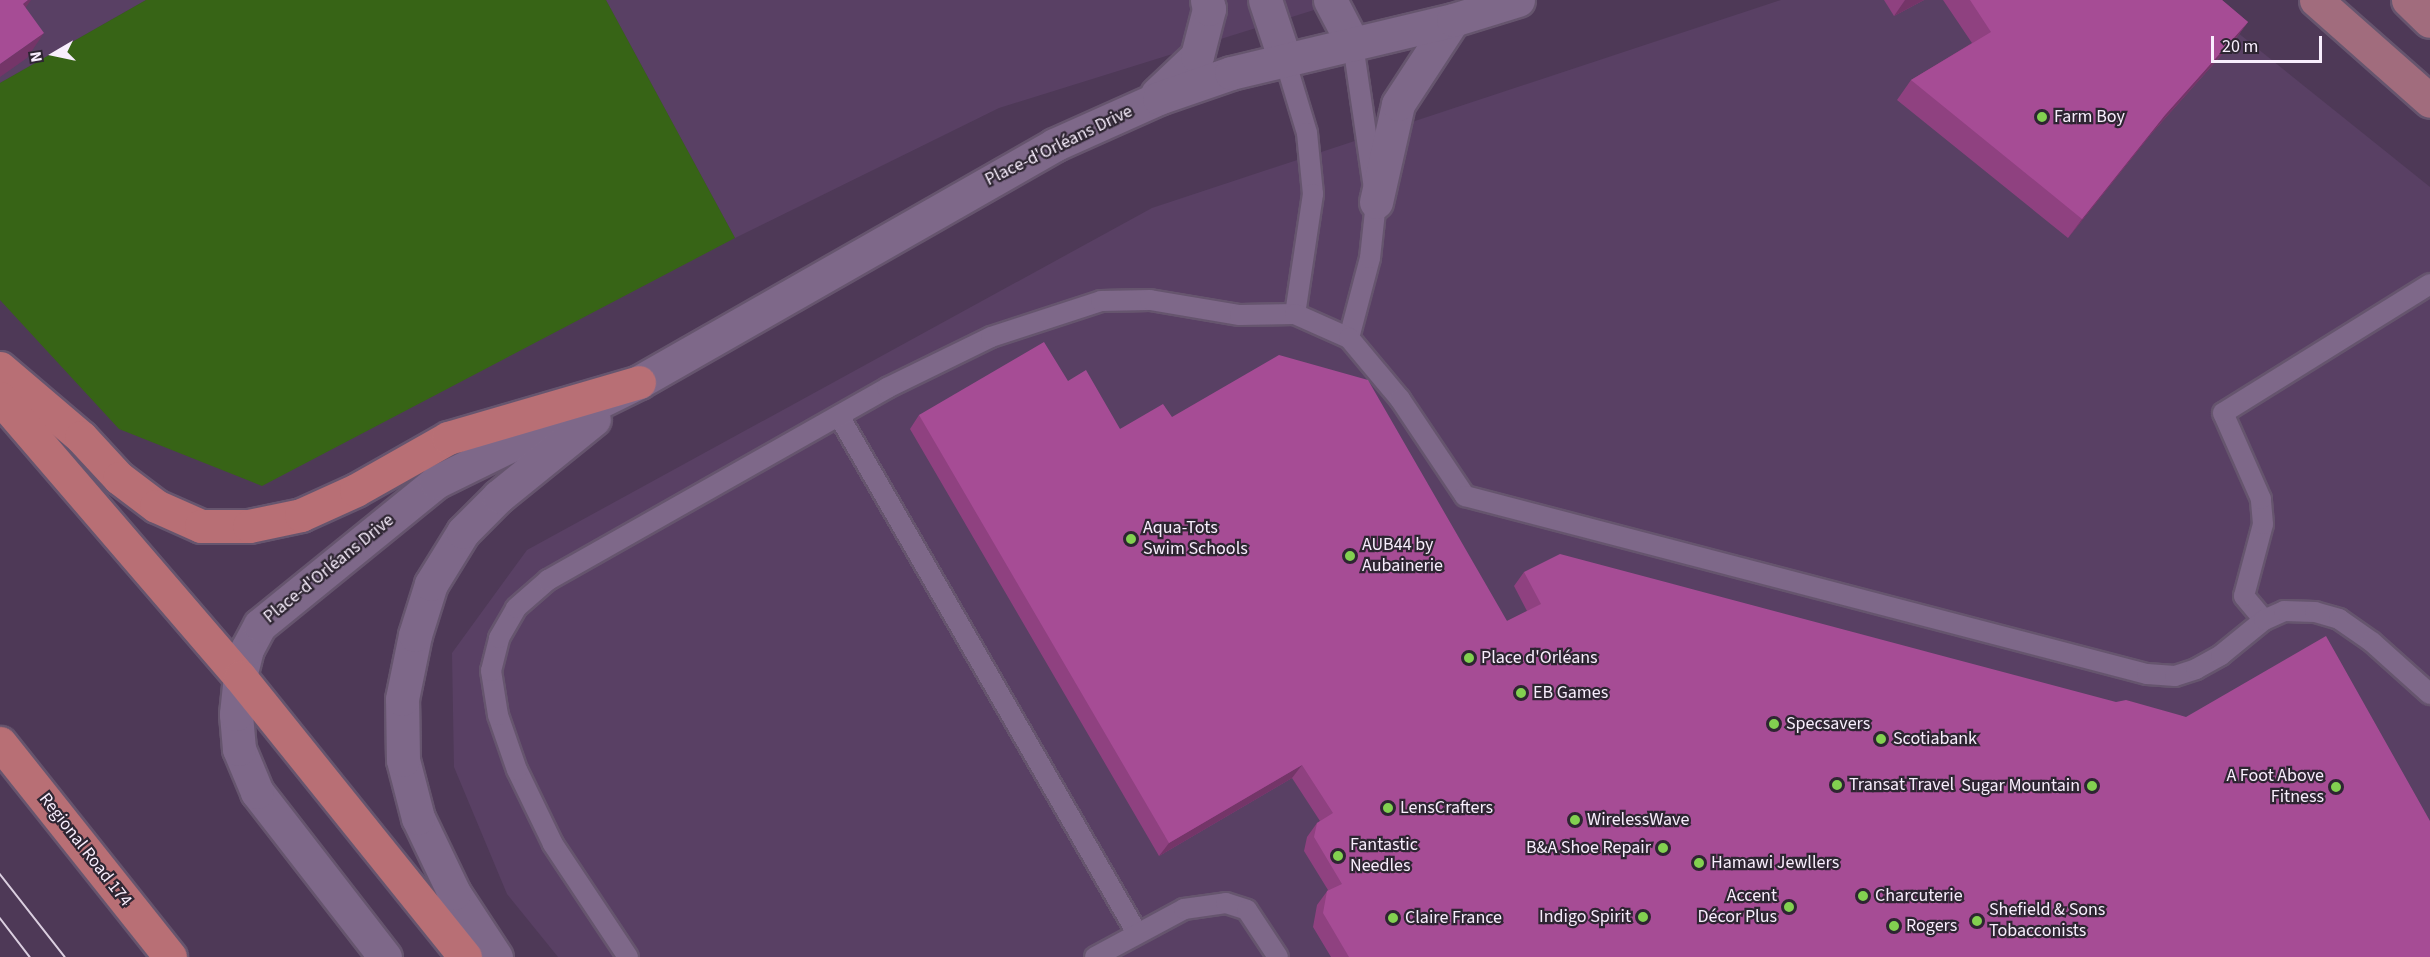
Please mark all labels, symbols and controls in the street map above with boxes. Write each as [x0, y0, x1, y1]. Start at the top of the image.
north arrow [24, 24, 84, 84]
scale bar [2214, 24, 2325, 62]
text: 20 m [2222, 34, 2258, 59]
text: N [25, 50, 48, 64]
street label: Place-d'Orléans Drive [982, 101, 1136, 191]
place label: Farm Boy [2054, 106, 2125, 128]
marker: Farm Boy [2035, 110, 2049, 124]
street label: Place-d'Orléans Drive [259, 510, 399, 628]
place label: Aqua-Tots Swim Schools [1143, 518, 1248, 560]
marker: Aqua-Tots Swim Schools [1124, 532, 1138, 546]
place label: AUB44 by Aubainerie [1362, 535, 1443, 578]
marker: AUB44 by Aubainerie [1343, 549, 1357, 563]
place label: Place d'Orléans [1481, 647, 1598, 669]
marker: Place d'Orléans [1462, 651, 1476, 665]
place label: EB Games [1533, 682, 1608, 704]
marker: EB Games [1514, 686, 1528, 700]
place label: Specsavers [1786, 713, 1870, 735]
marker: Specsavers [1767, 717, 1781, 731]
place label: Scotiabank [1893, 728, 1977, 750]
marker: Scotiabank [1874, 732, 1888, 746]
place label: A Foot Above Fitness [2226, 766, 2324, 808]
place label: Transat Travel [1849, 774, 1954, 796]
place label: Sugar Mountain [1961, 775, 2080, 797]
marker: Transat Travel [1830, 778, 1844, 792]
marker: Sugar Mountain [2085, 779, 2099, 793]
marker: A Foot Above Fitness [2329, 780, 2343, 794]
street label: Regional Road 174 [34, 789, 136, 911]
place label: LensCrafters [1400, 797, 1493, 819]
marker: LensCrafters [1381, 801, 1395, 815]
place label: WirelessWave [1587, 809, 1689, 831]
marker: WirelessWave [1568, 813, 1582, 827]
place label: Fantastic Needles [1350, 835, 1418, 878]
place label: B&A Shoe Repair [1526, 837, 1651, 859]
marker: B&A Shoe Repair [1656, 841, 1670, 855]
marker: Fantastic Needles [1331, 849, 1345, 863]
place label: Hamawi Jewllers [1711, 852, 1839, 874]
marker: Hamawi Jewllers [1692, 856, 1706, 870]
place label: Charcuterie [1875, 885, 1963, 907]
place label: Accent Décor Plus [1697, 886, 1777, 928]
marker: Charcuterie [1856, 889, 1870, 903]
marker: Accent Décor Plus [1782, 900, 1796, 914]
place label: Shefield & Sons Tobacconists [1989, 900, 2105, 942]
place label: Indigo Spirit [1539, 906, 1631, 928]
place label: Claire France [1405, 907, 1502, 929]
marker: Indigo Spirit [1636, 910, 1650, 924]
marker: Claire France [1386, 911, 1400, 925]
marker: Shefield & Sons Tobacconists [1970, 914, 1984, 928]
place label: Rogers [1906, 915, 1957, 937]
marker: Rogers [1887, 919, 1901, 933]

